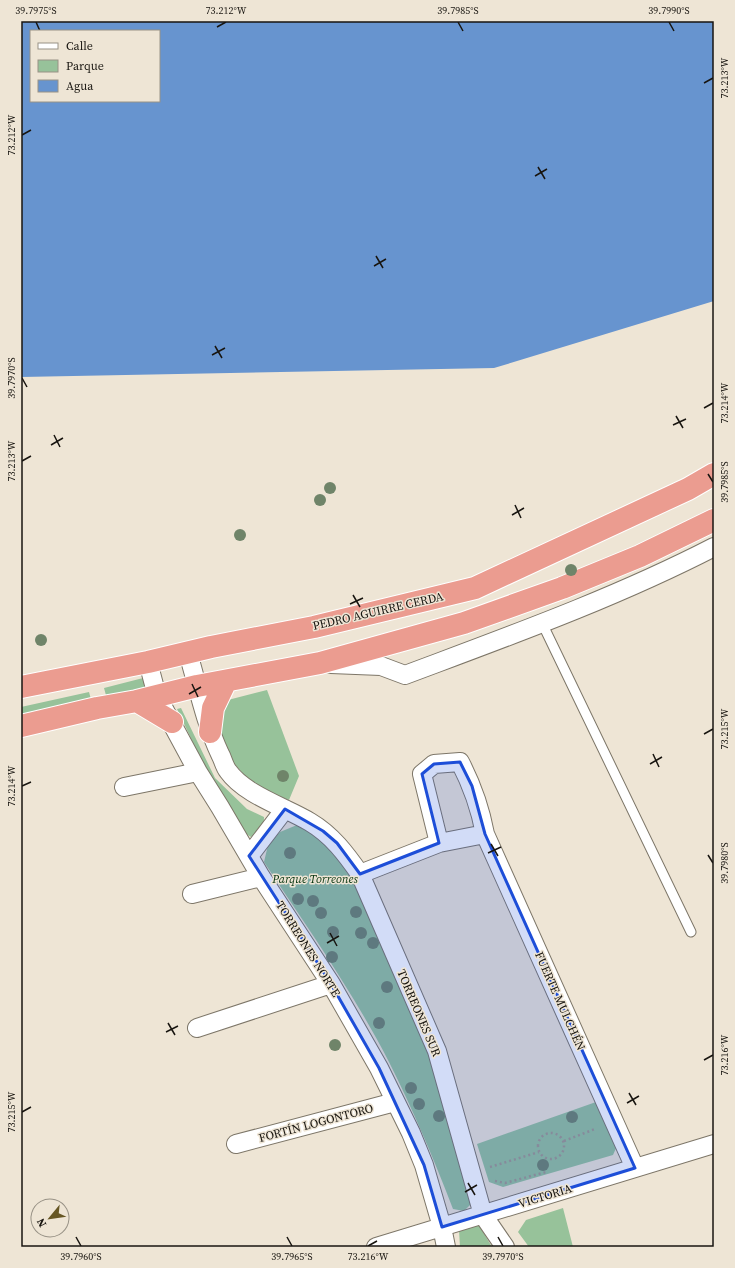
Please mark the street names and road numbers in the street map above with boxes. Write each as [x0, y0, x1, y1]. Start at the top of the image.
street label: PEDRO AGUIRRE CERDA [311, 588, 445, 634]
street label: TORREONES NORTE [272, 898, 344, 1000]
street label: FUERTE MULCHÉN [531, 949, 589, 1053]
street label: TORREONES SUR [393, 967, 445, 1059]
street label: FORTÍN LOGONTORO [257, 1100, 375, 1146]
street label: VICTORIA [516, 1180, 574, 1212]

